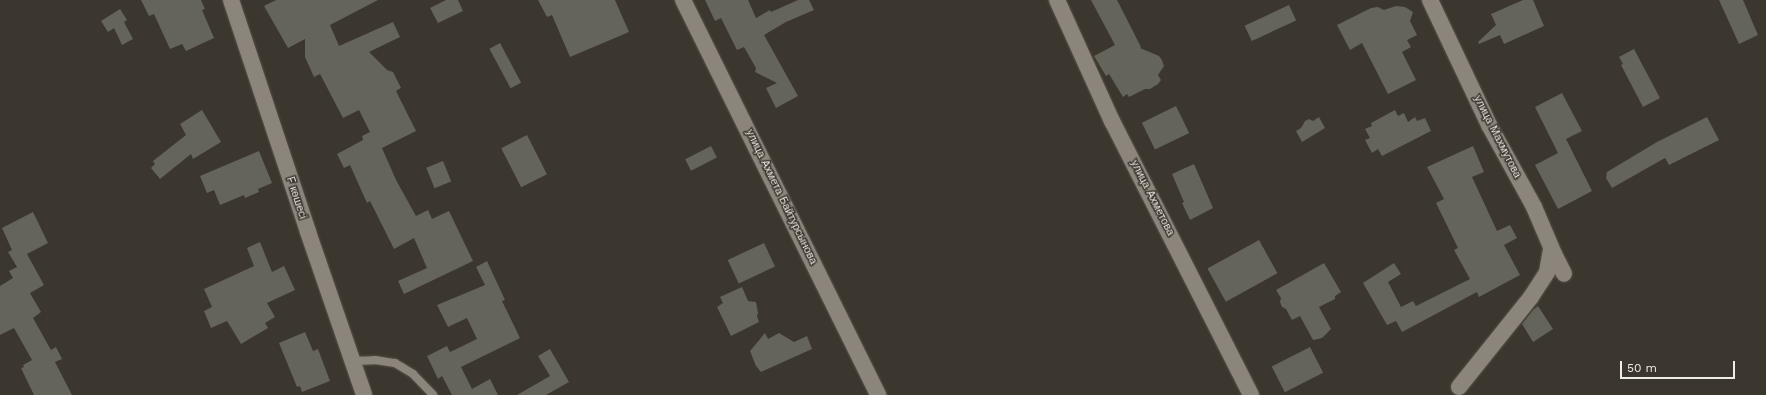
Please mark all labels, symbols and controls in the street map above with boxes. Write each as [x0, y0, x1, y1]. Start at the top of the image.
street label: улица Махмутова [1470, 93, 1524, 181]
street label: улица Ахмета Байтурсынова [743, 127, 819, 267]
street label: улица Ахметова [1127, 158, 1177, 238]
street label: F көшесі [283, 175, 309, 221]
scale bar [1622, 353, 1737, 379]
text: 50 m [1627, 361, 1657, 375]

